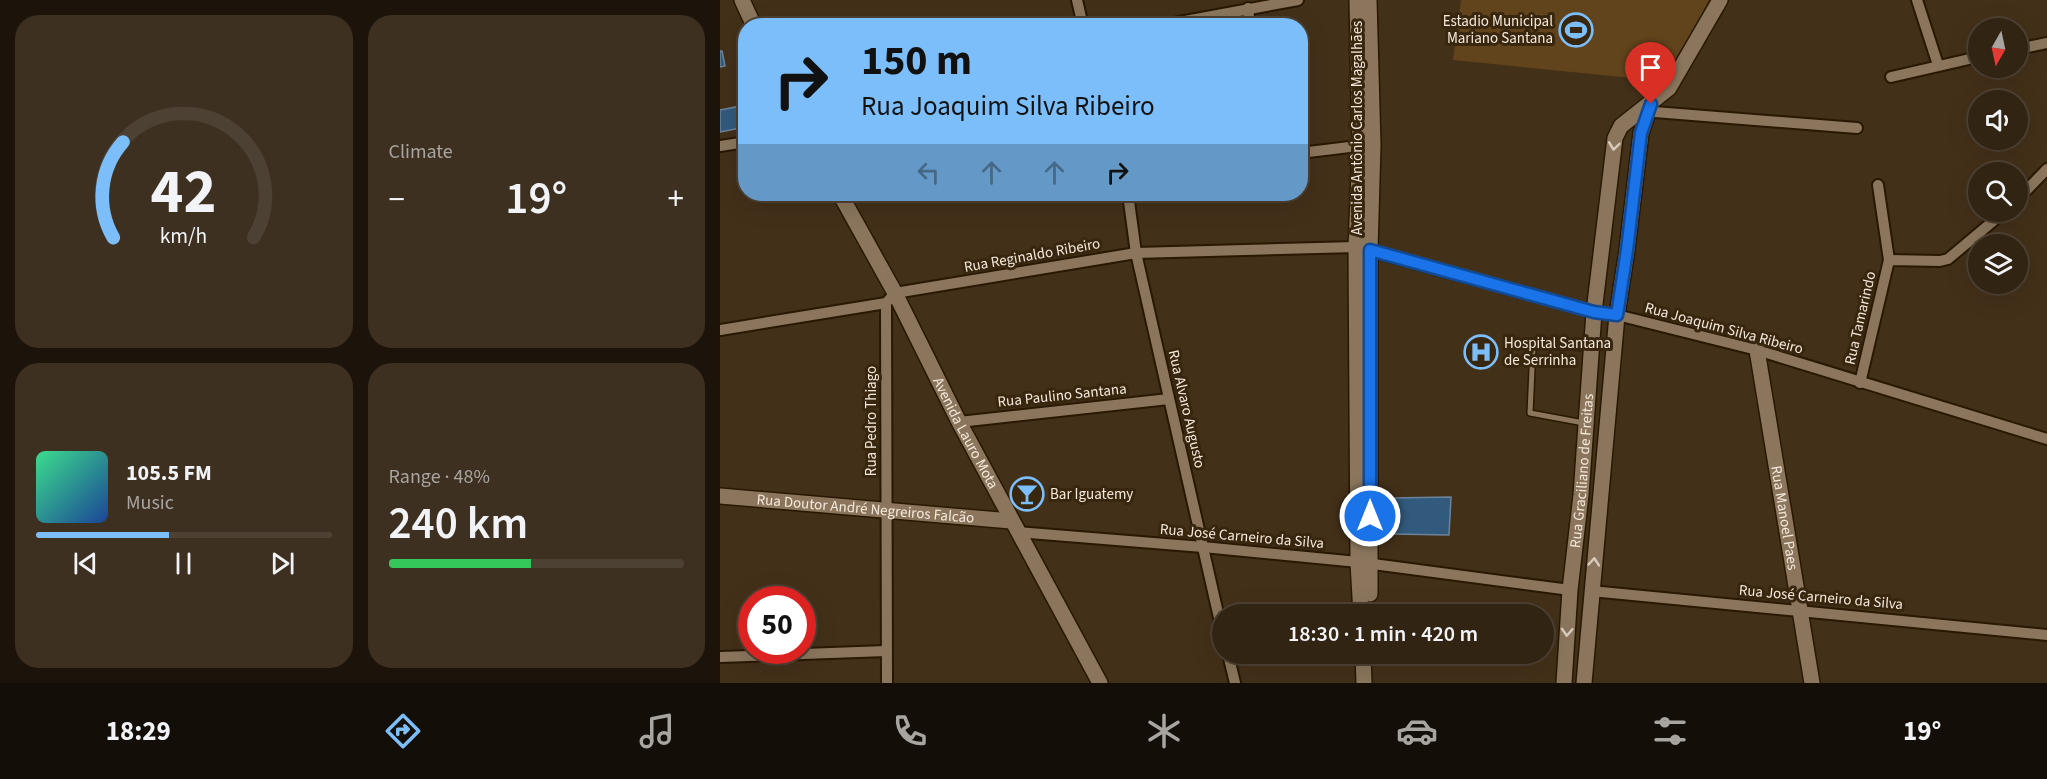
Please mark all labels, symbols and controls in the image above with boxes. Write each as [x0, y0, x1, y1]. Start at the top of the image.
place label: Estadio Municipal Mariano Santana [1443, 11, 1553, 49]
sports icon: Estadio Municipal Mariano Santana [1558, 12, 1594, 48]
north arrow [1968, 18, 2028, 78]
map controls [1968, 18, 2028, 294]
street label: Avenida Antônio Carlos Magalhães [1347, 21, 1368, 235]
text: 150 m [861, 31, 972, 91]
icon: right [762, 42, 840, 120]
pin [1625, 42, 1676, 104]
icon: arrive [1634, 51, 1667, 84]
text: Rua Joaquim Silva Ribeiro [861, 87, 1155, 126]
button: sound [1968, 90, 2028, 150]
text: Climate [389, 138, 453, 166]
one-way arrow [1608, 140, 1621, 150]
text: 42 [151, 148, 217, 237]
icon: left [912, 156, 945, 189]
icon: ahead [975, 156, 1008, 189]
icon: ahead [1038, 156, 1071, 189]
icon: right [1101, 156, 1134, 189]
button: search [1968, 162, 2028, 222]
text: 19° [505, 167, 567, 231]
text: − [389, 176, 405, 223]
text: + [668, 176, 684, 223]
text: km/h [160, 222, 208, 253]
street label: Rua Reginaldo Ribeiro [962, 233, 1102, 278]
button: layers [1968, 234, 2028, 294]
street label: Rua Tamarindo [1840, 269, 1881, 367]
street label: Rua Joaquim Silva Ribeiro [1642, 297, 1805, 360]
place label: Hospital Santana de Serrinha [1504, 333, 1611, 371]
hospital icon: Hospital Santana de Serrinha [1463, 334, 1499, 370]
street label: Rua Alvaro Augusto [1163, 348, 1210, 470]
street label: Rua Pedro Thiago [861, 366, 882, 476]
street label: Avenida Lauro Mota [927, 374, 1003, 493]
street label: Rua Paulino Santana [997, 378, 1128, 413]
street label: Rua Graciliano de Freitas [1565, 393, 1599, 549]
text: 105.5 FM [126, 457, 212, 489]
text: Range · 48% [389, 463, 490, 491]
street label: Rua Manoel Paes [1765, 464, 1803, 572]
bar icon: Bar Iguatemy [1009, 476, 1045, 512]
place label: Bar Iguatemy [1050, 484, 1133, 505]
position arrow [1338, 484, 1402, 548]
text: Music [126, 489, 174, 517]
street label: Rua Doutor André Negreiros Falcão [756, 489, 975, 529]
text: 240 km [389, 492, 528, 556]
street label: Rua José Carneiro da Silva [1159, 519, 1325, 554]
icon: previous [69, 547, 102, 580]
icon: pause [167, 547, 200, 580]
icon: next [266, 547, 299, 580]
one-way arrow [1587, 557, 1600, 566]
street label: Rua José Carneiro da Silva [1738, 580, 1904, 615]
speed limit sign: 50 [738, 586, 816, 664]
text: 18:30 · 1 min · 420 m [1288, 618, 1478, 650]
one-way arrow [1561, 628, 1574, 637]
icon: directions [382, 710, 424, 752]
icon: music [636, 710, 678, 752]
icon: phone [889, 710, 931, 752]
icon: climate [1143, 710, 1185, 752]
icon: car [1396, 710, 1438, 752]
icon: filters [1649, 710, 1691, 752]
text: 18:29 [106, 712, 171, 751]
text: 19° [1903, 712, 1941, 751]

